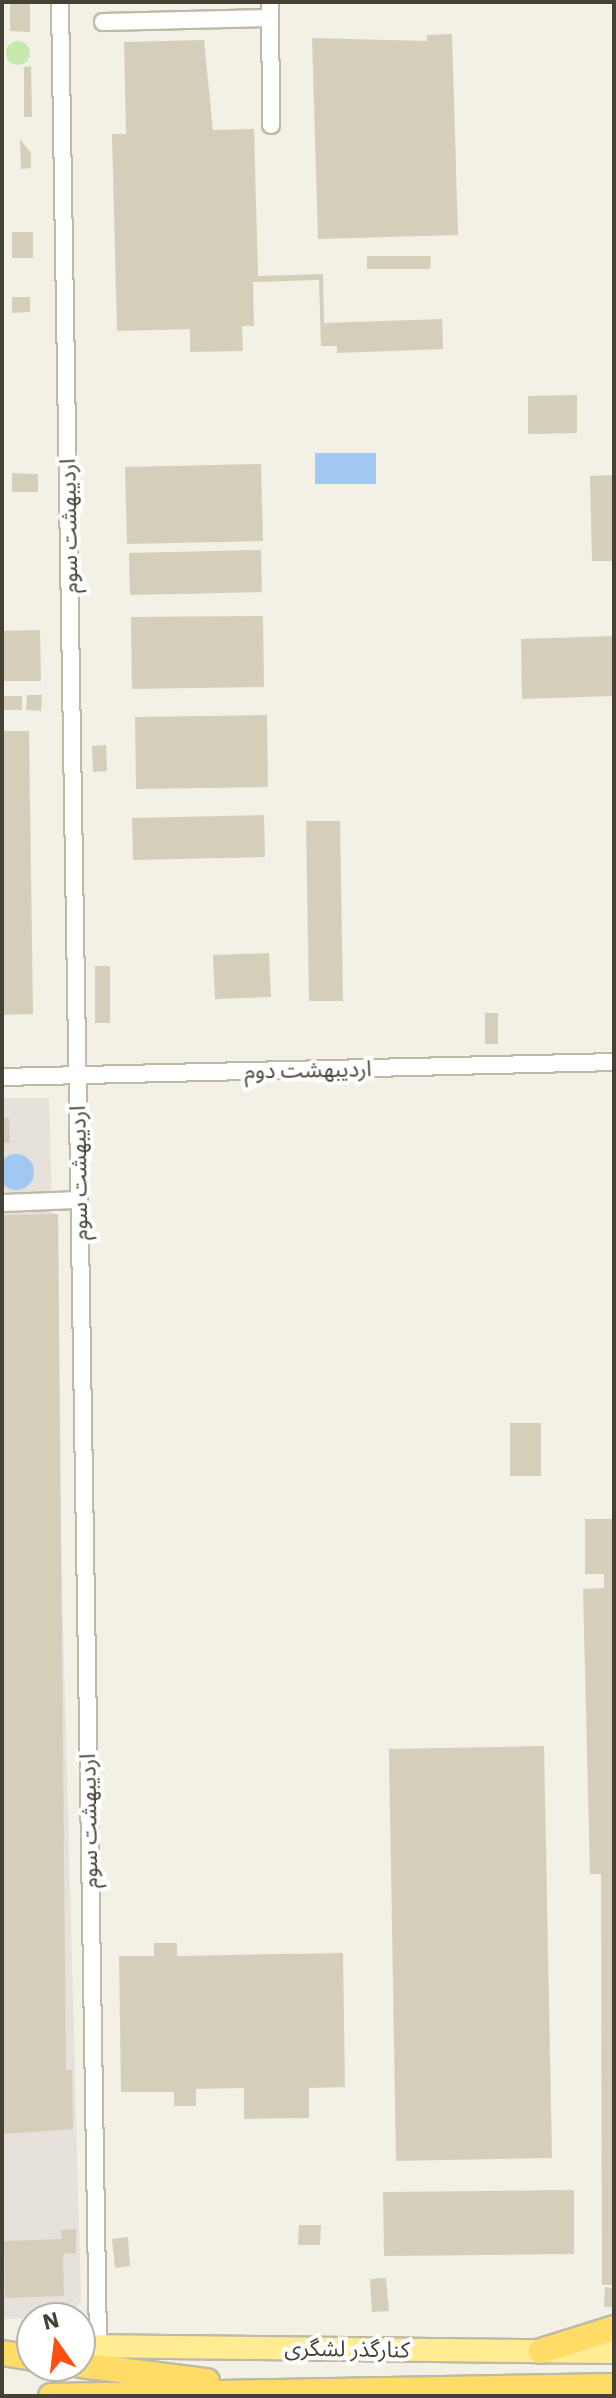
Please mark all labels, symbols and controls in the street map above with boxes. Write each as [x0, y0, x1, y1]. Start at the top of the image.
street label: اردیبهشت سوم [54, 458, 82, 594]
street label: اردیبهشت دوم [244, 1055, 372, 1083]
street label: اردیبهشت سوم [64, 1105, 92, 1241]
street label: اردیبهشت سوم [74, 1753, 102, 1889]
north arrow [16, 2302, 96, 2382]
text: N [39, 2304, 62, 2336]
street label: کنارگذر لشگری [284, 2334, 410, 2362]

